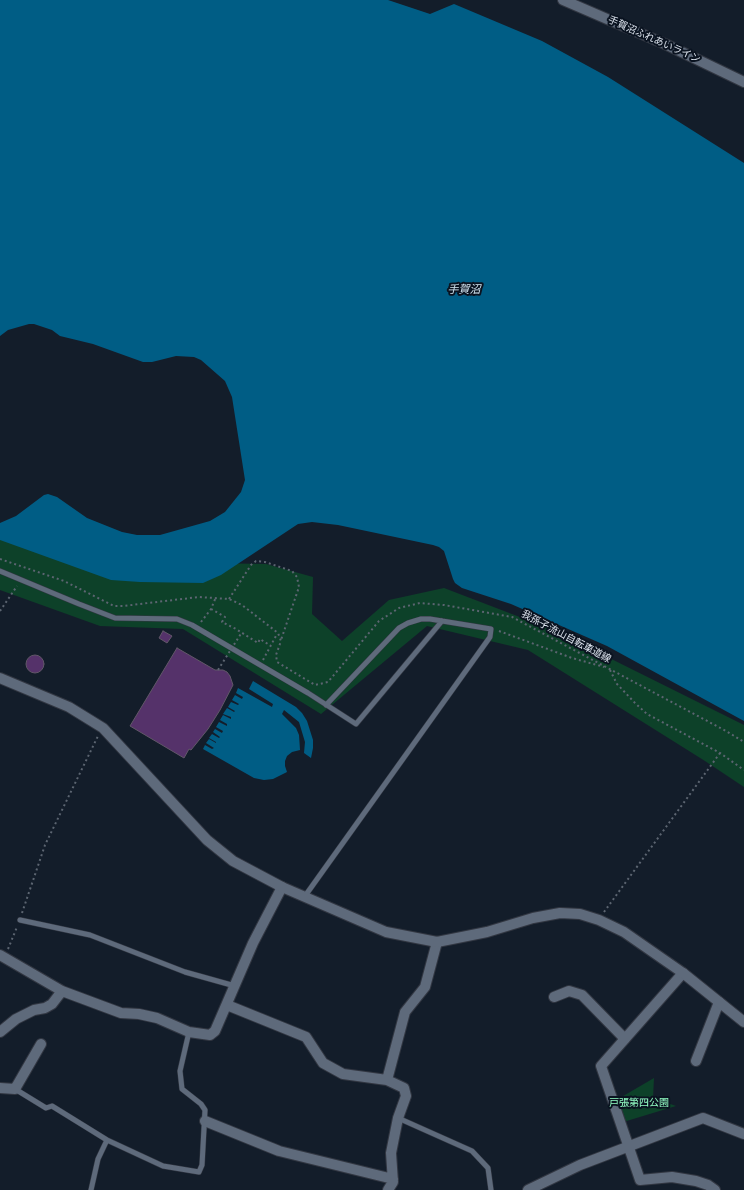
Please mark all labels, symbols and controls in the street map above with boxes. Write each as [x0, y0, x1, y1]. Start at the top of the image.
street label: 手賀沼ふれあいライン [606, 14, 702, 66]
water label: 手賀沼 [448, 283, 480, 297]
street label: 我孫子流山自転車道線 [519, 608, 613, 666]
park label: 戸張第四公園 [609, 1097, 669, 1109]

